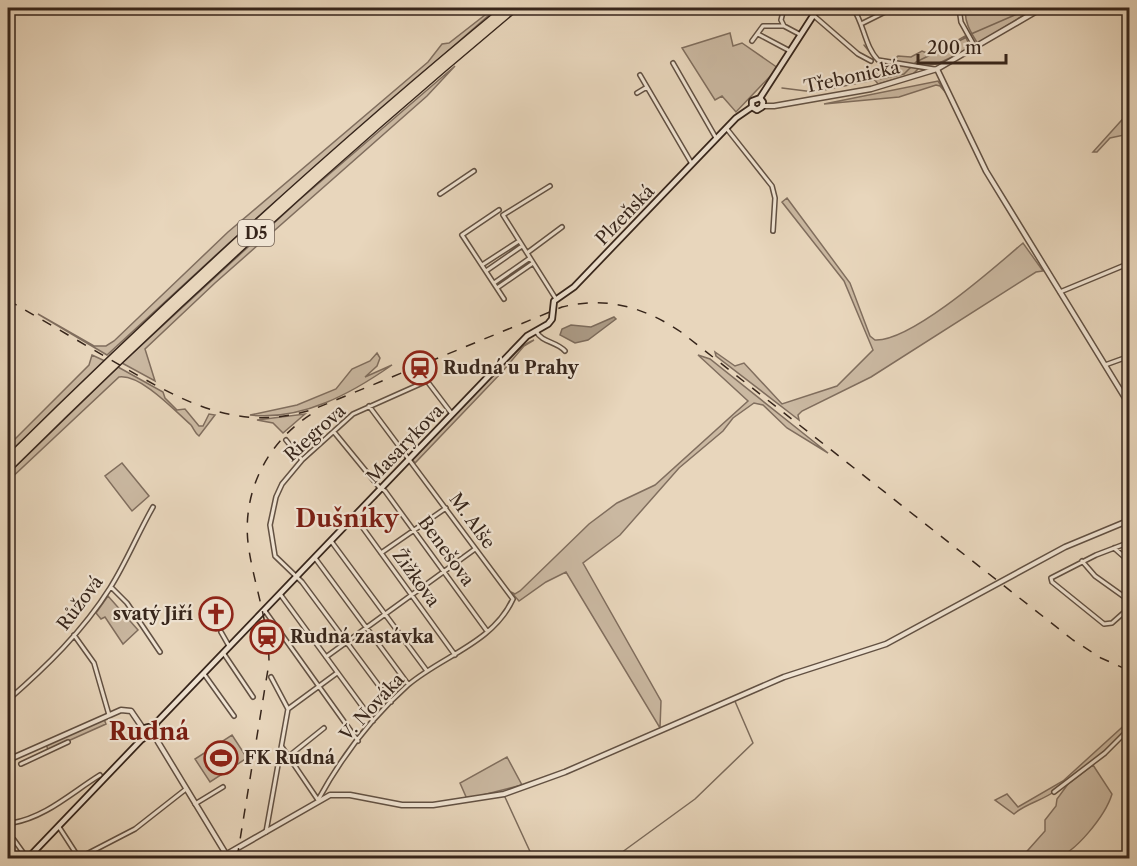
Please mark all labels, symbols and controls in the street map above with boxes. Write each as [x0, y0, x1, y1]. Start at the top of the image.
scale bar [918, 27, 1006, 65]
text: 200 m [927, 37, 982, 59]
street label: Třebonická [802, 56, 902, 98]
street label: Plzeňská [591, 180, 659, 250]
road number: D5 [238, 220, 274, 246]
station icon: Rudná u Prahy [402, 350, 438, 386]
place label: Rudná u Prahy [443, 357, 580, 379]
street label: Riegrova [280, 399, 351, 466]
street label: Masarykova [362, 400, 448, 488]
street label: M. Alše [444, 489, 500, 553]
district label: Dušníky [295, 504, 400, 533]
street label: Benešova [413, 512, 479, 591]
street label: Žižkova [388, 544, 446, 612]
street label: Růžová [52, 571, 108, 635]
church icon: svatý Jiří [198, 596, 234, 632]
place label: svatý Jiří [113, 603, 194, 625]
station icon: Rudná zastávka [249, 619, 285, 655]
place label: Rudná zastávka [290, 626, 435, 648]
street label: V. Nováka [335, 668, 409, 746]
district label: Rudná [109, 717, 190, 746]
sports icon: FK Rudná [203, 740, 239, 776]
place label: FK Rudná [244, 747, 336, 769]

